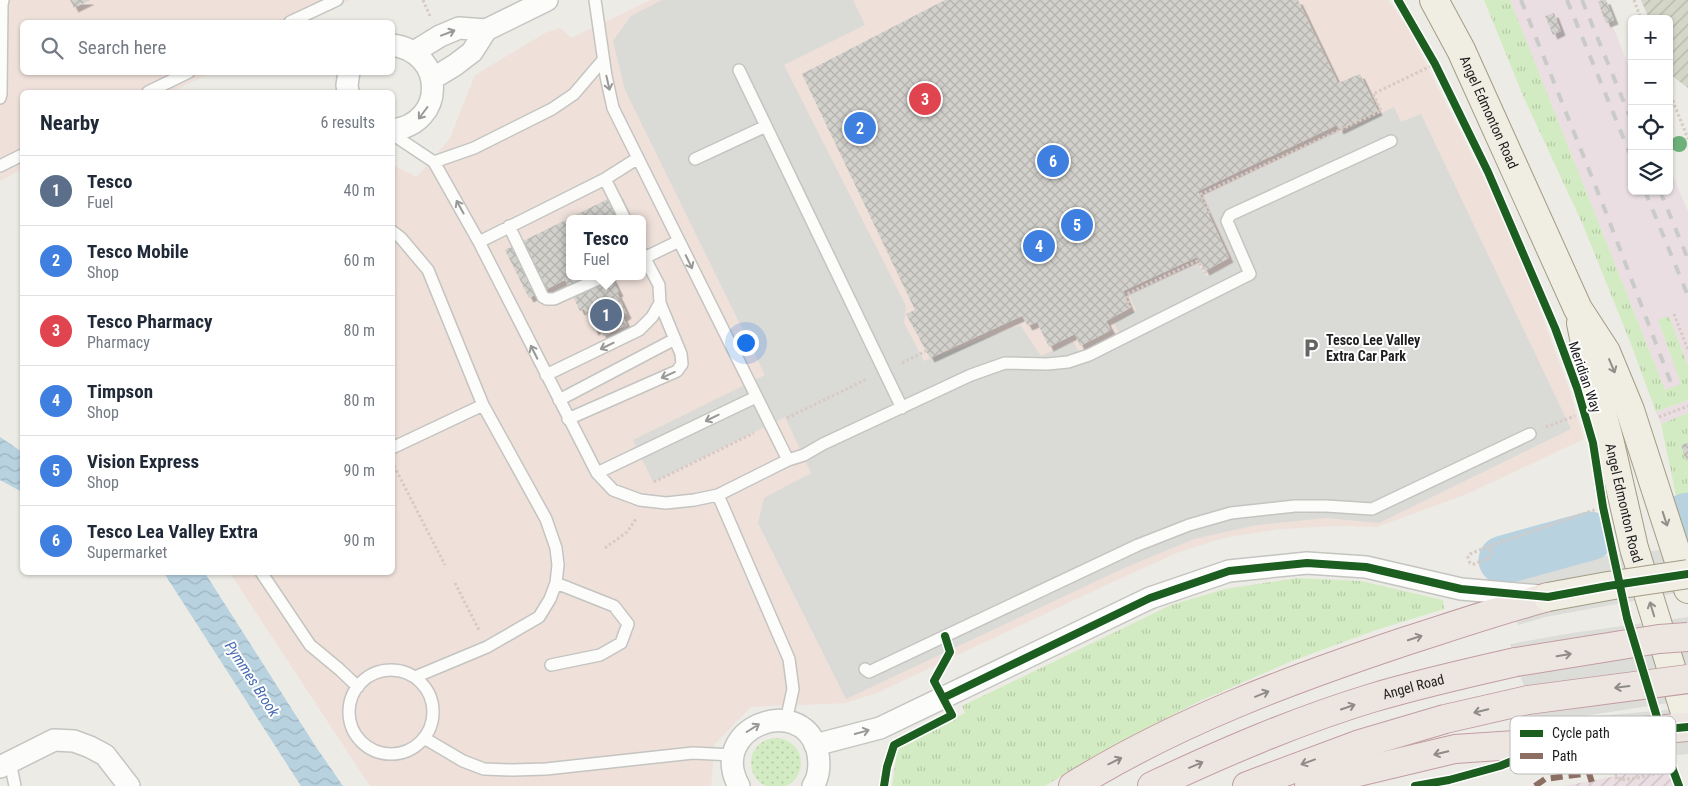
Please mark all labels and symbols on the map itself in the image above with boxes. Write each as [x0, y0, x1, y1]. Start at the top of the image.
one-way arrow [440, 27, 455, 37]
street label: Angel Edmonton Road [1457, 53, 1521, 171]
one-way arrow [604, 74, 613, 90]
pin: 3 [909, 80, 941, 118]
one-way arrow [418, 106, 428, 120]
pin: 2 [844, 109, 876, 147]
pin: 6 [1037, 142, 1069, 180]
one-way arrow [454, 201, 464, 215]
pin: 5 [1061, 206, 1093, 244]
pin: 4 [1023, 227, 1055, 265]
one-way arrow [685, 254, 695, 269]
pin: 1 [590, 296, 622, 334]
your location [733, 330, 759, 356]
place label: Tesco Lee Valley Extra Car Park [1326, 332, 1421, 364]
parking icon: Tesco Lee Valley Extra Car Park [1300, 337, 1322, 359]
street label: Meridian Way [1565, 339, 1605, 415]
one-way arrow [600, 341, 615, 351]
one-way arrow [529, 345, 539, 360]
one-way arrow [1607, 358, 1617, 373]
one-way arrow [661, 370, 676, 380]
one-way arrow [705, 414, 720, 423]
street label: Angel Edmonton Road [1602, 442, 1646, 565]
one-way arrow [1660, 511, 1670, 527]
one-way arrow [1647, 601, 1657, 617]
one-way arrow [1407, 633, 1423, 643]
water label: Pymmes Brook [221, 638, 283, 720]
one-way arrow [1556, 649, 1572, 659]
street label: Angel Road [1381, 671, 1446, 702]
one-way arrow [1615, 682, 1631, 692]
one-way arrow [1254, 689, 1270, 698]
one-way arrow [1340, 701, 1356, 711]
one-way arrow [1473, 707, 1489, 716]
legend [1510, 716, 1676, 774]
one-way arrow [746, 723, 760, 733]
text: Cycle path [1552, 725, 1610, 741]
one-way arrow [854, 727, 870, 737]
text: Path [1552, 748, 1577, 764]
one-way arrow [1433, 749, 1449, 758]
one-way arrow [1107, 756, 1122, 766]
one-way arrow [1301, 758, 1317, 767]
one-way arrow [1188, 760, 1203, 770]

